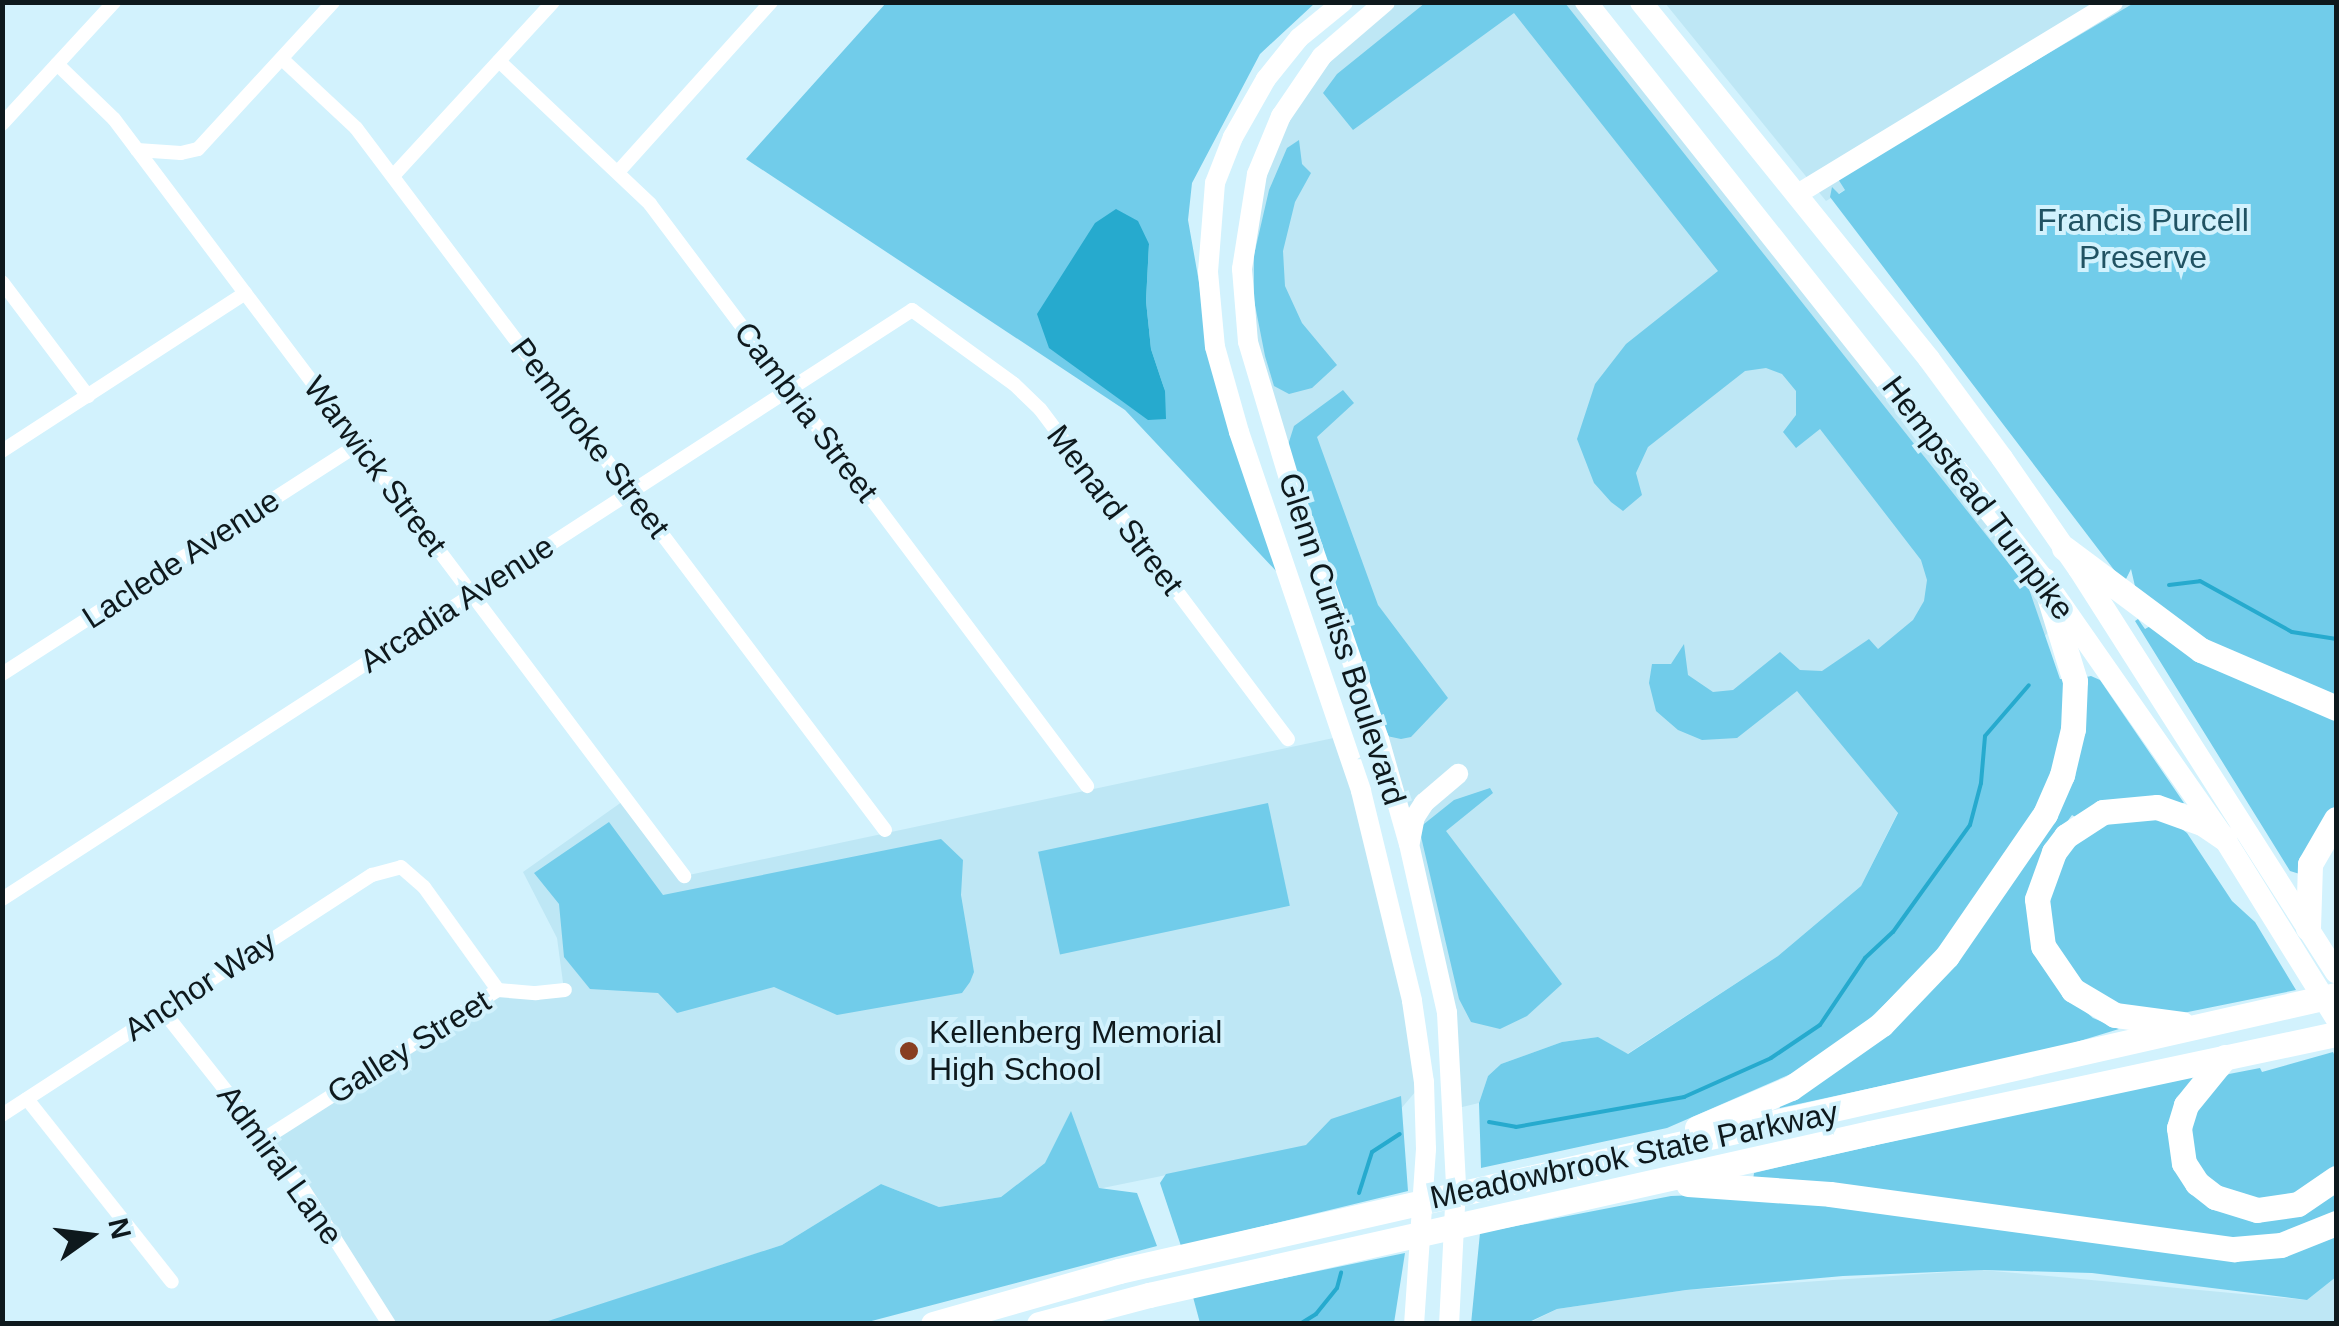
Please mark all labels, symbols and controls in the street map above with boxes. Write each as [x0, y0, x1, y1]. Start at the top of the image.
park label: Francis Purcell Preserve [2037, 202, 2249, 277]
street label: Cambria Street [726, 315, 886, 509]
street label: Pembroke Street [502, 331, 678, 545]
street label: Hempstead Turnpike [1874, 368, 2082, 628]
street label: Warwick Street [295, 369, 455, 563]
street label: Menard Street [1039, 417, 1191, 603]
street label: Glenn Curtiss Boulevard [1270, 468, 1414, 810]
street label: Laclede Avenue [75, 481, 287, 637]
street label: Arcadia Avenue [352, 527, 562, 681]
street label: Anchor Way [117, 923, 283, 1049]
street label: Galley Street [320, 982, 498, 1112]
place label: Kellenberg Memorial High School [929, 1014, 1222, 1089]
marker: Kellenberg Memorial High School [898, 1040, 920, 1062]
street label: Admiral Lane [209, 1077, 351, 1253]
street label: Meadowbrook State Parkway [1426, 1093, 1842, 1217]
north arrow [40, 1186, 140, 1286]
text: N [102, 1215, 137, 1242]

